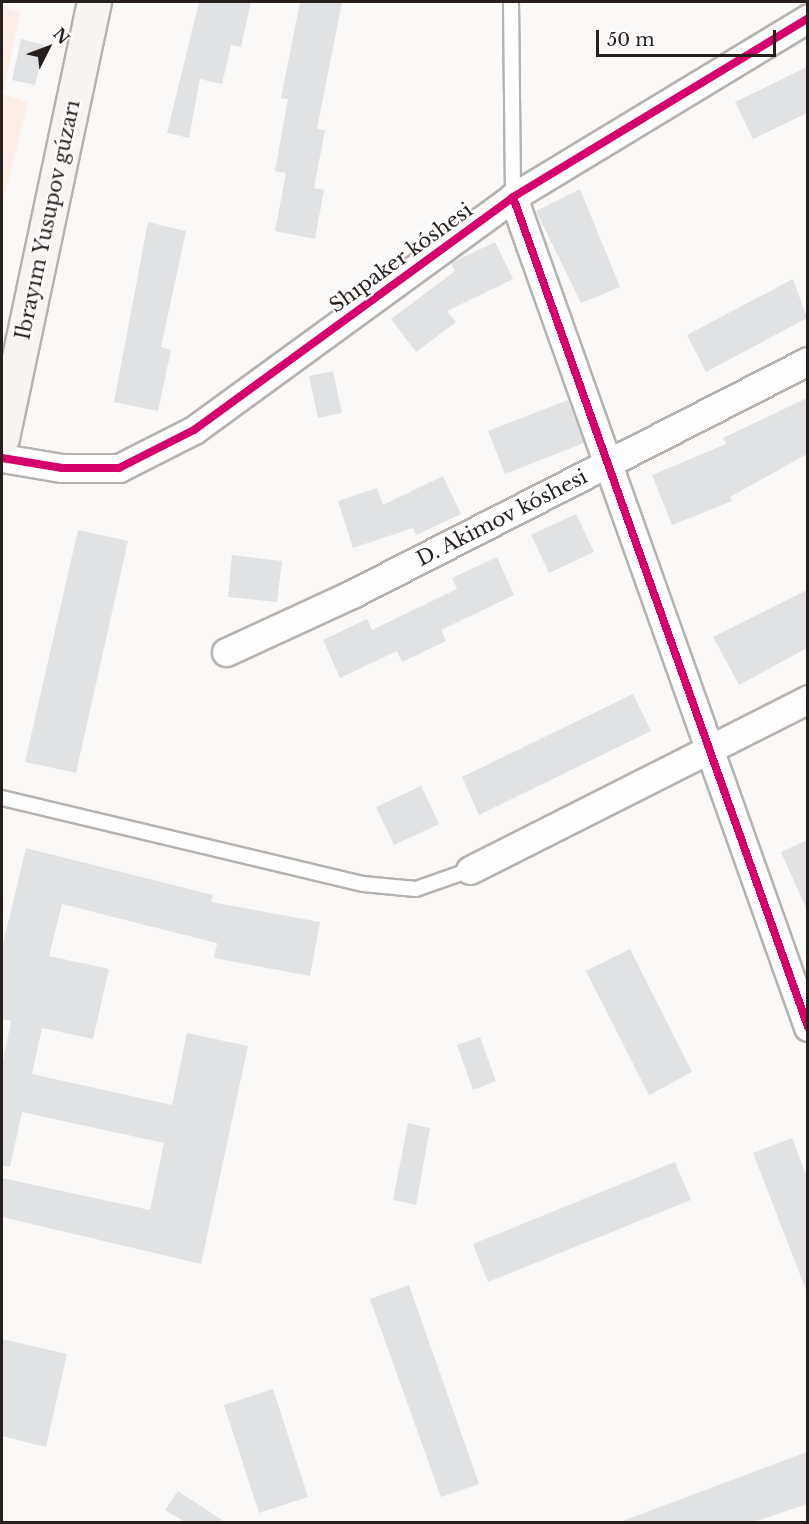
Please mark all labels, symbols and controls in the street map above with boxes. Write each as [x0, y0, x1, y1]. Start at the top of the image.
north arrow [18, 18, 78, 78]
scale bar [599, 18, 779, 56]
text: N [49, 24, 74, 48]
text: 50 m [607, 29, 655, 51]
street label: Ibrayım Yusupov gúzarı [11, 97, 85, 343]
street label: Shıpaker kóshesi [325, 198, 477, 318]
street label: D. Akimov kóshesi [412, 464, 592, 572]

